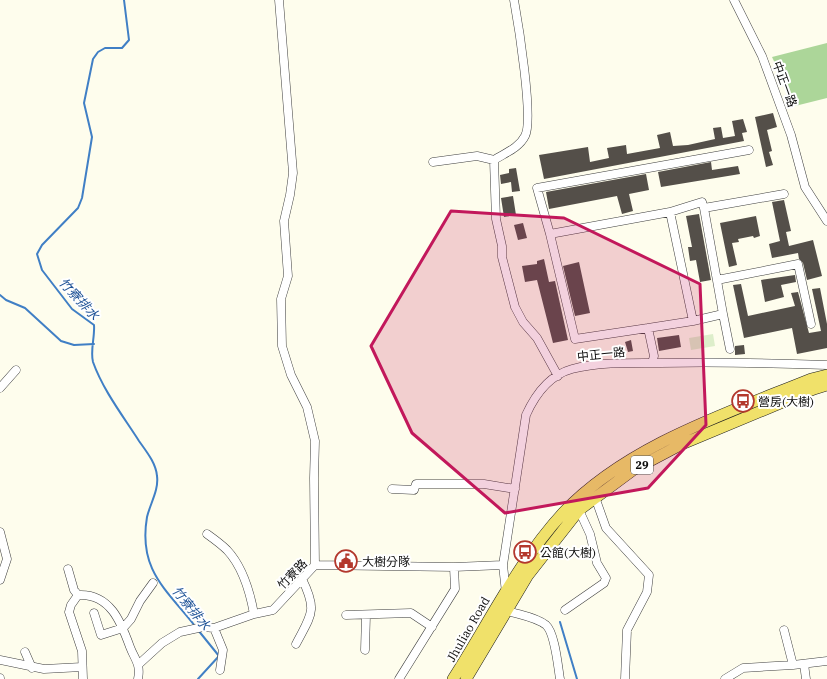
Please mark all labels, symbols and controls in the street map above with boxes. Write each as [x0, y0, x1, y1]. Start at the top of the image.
street label: 中正一路 [770, 59, 800, 109]
water label: 竹寮排水 [55, 274, 104, 325]
street label: 中正一路 [576, 344, 626, 364]
bus stop icon: 營房(大樹) [730, 388, 756, 414]
place label: 營房(大樹) [758, 394, 814, 409]
road number: 29 [631, 456, 653, 474]
bus stop icon: 公館(大樹) [512, 539, 538, 565]
place label: 公館(大樹) [540, 545, 596, 560]
public building icon: 大樹分隊 [333, 548, 359, 574]
place label: 大樹分隊 [362, 554, 410, 569]
street label: 竹寮路 [274, 556, 310, 592]
water label: 竹寮排水 [168, 582, 215, 634]
street label: Jhuliao Road [443, 594, 493, 664]

